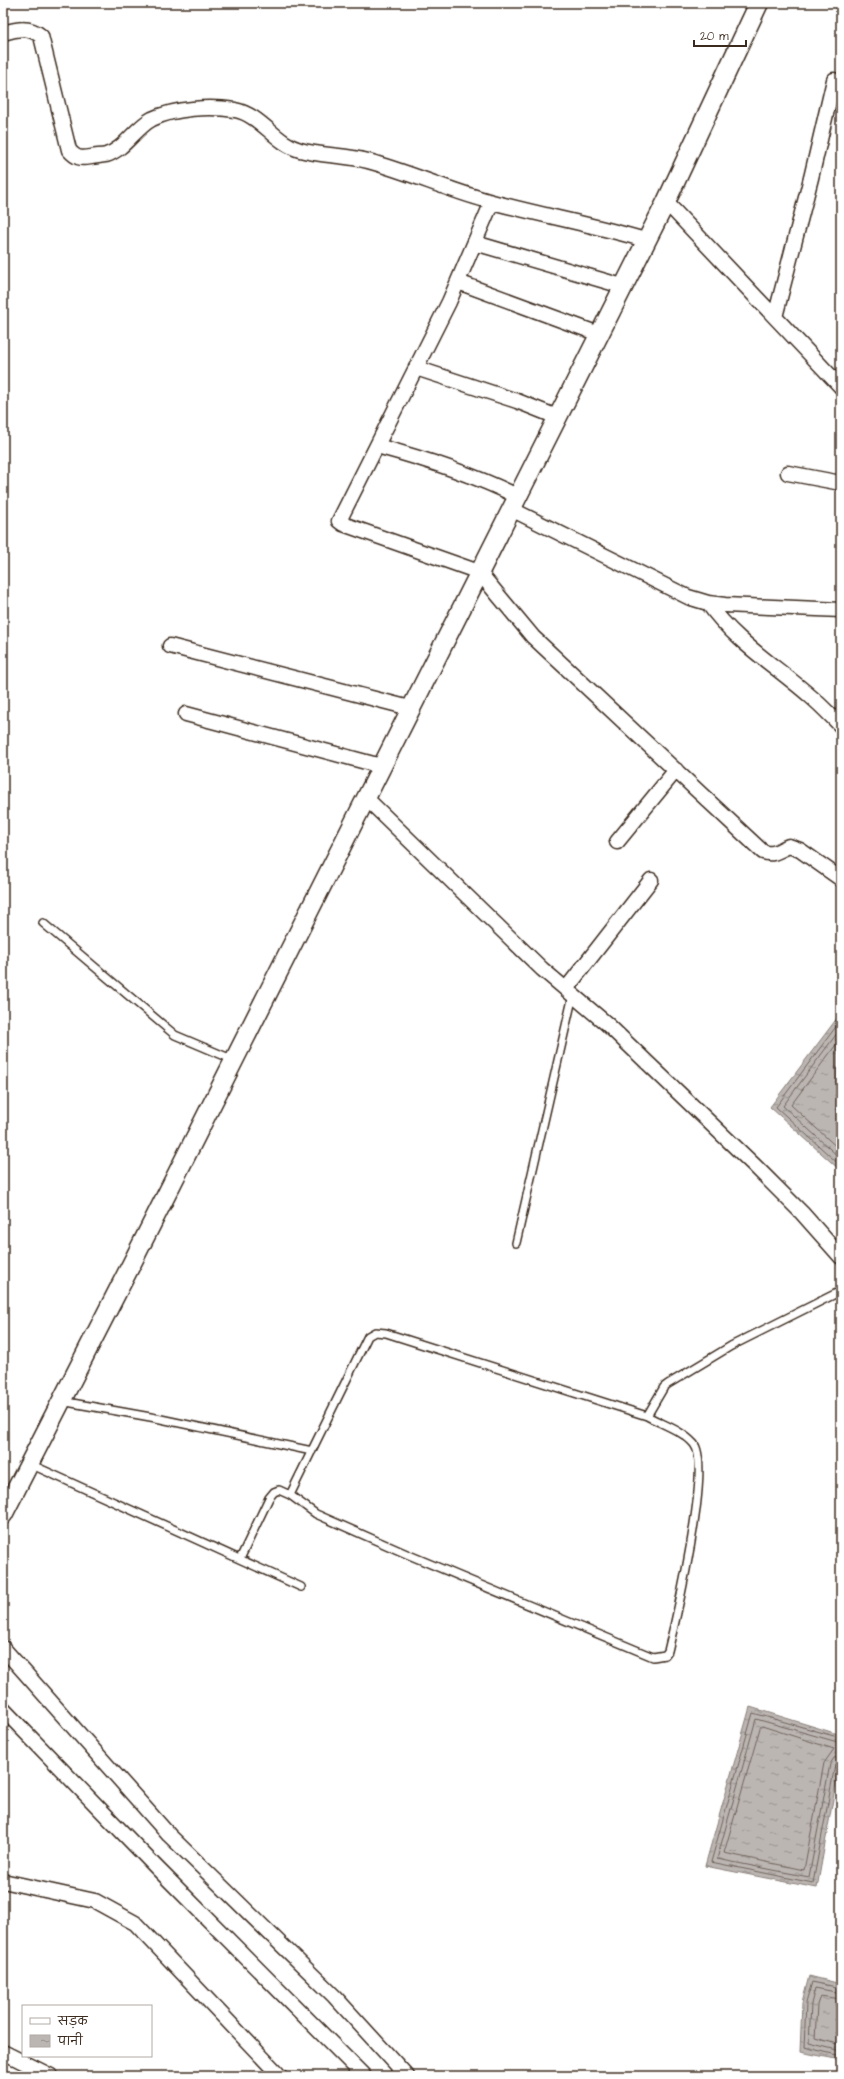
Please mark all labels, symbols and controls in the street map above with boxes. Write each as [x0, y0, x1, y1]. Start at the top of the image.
scale bar [694, 22, 746, 48]
text: 20 m [700, 28, 729, 45]
legend [22, 2005, 152, 2057]
text: सड़क [57, 2013, 89, 2030]
text: पानी [57, 2032, 83, 2050]

